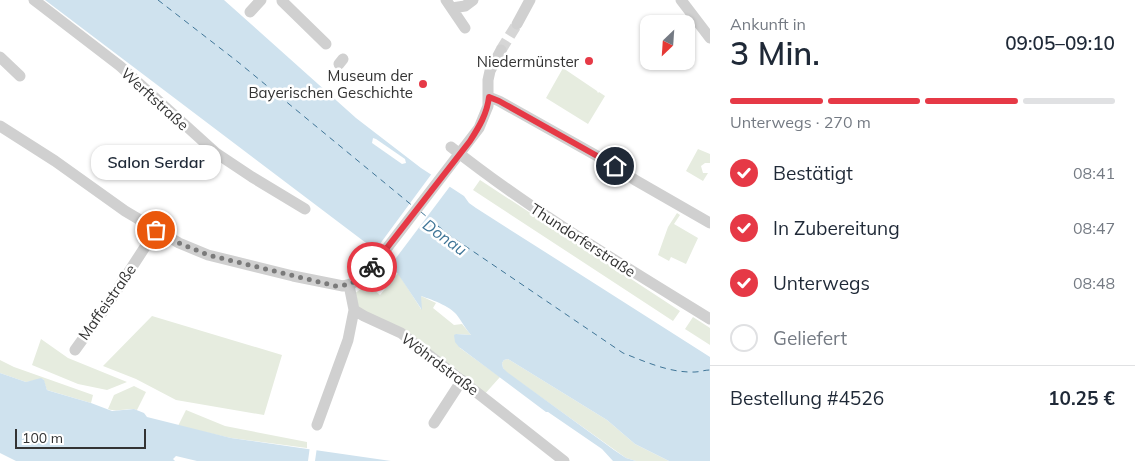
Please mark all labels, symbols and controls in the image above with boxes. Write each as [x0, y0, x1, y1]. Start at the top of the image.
text: Ankunft in [730, 14, 806, 34]
north arrow [640, 15, 695, 70]
map controls [640, 15, 695, 70]
text: 09:05–09:10 [1005, 31, 1115, 55]
text: 3 Min. [730, 33, 820, 73]
place label: Niedermünster [477, 52, 580, 71]
marker: Niedermünster [583, 55, 595, 67]
street label: Werftstraße [117, 64, 193, 134]
place label: Museum der Bayerischen Geschichte [248, 66, 414, 102]
marker: Museum der Bayerischen Geschichte [417, 78, 429, 90]
text: Unterwegs · 270 m [730, 112, 871, 132]
callout: Salon Serdar [91, 145, 221, 180]
pin [594, 145, 636, 187]
text: Salon Serdar [107, 152, 205, 172]
icon: home [601, 152, 629, 180]
icon: check [730, 159, 758, 187]
text: Bestätigt [773, 161, 853, 185]
text: 08:41 [1073, 163, 1115, 183]
street label: Thundorferstraße [527, 199, 639, 281]
pin [135, 209, 177, 251]
water label: Donau [419, 214, 471, 260]
icon: check [730, 214, 758, 242]
icon: bag [142, 216, 170, 244]
text: In Zubereitung [773, 216, 900, 240]
text: 08:47 [1073, 218, 1115, 238]
courier [347, 242, 397, 292]
icon: bike [358, 253, 386, 281]
street label: Maffeistraße [74, 261, 140, 343]
icon: check [730, 269, 758, 297]
text: Unterwegs [773, 271, 870, 295]
text: 08:48 [1073, 273, 1115, 293]
text: Geliefert [773, 326, 847, 350]
street label: Wöhrdstraße [397, 329, 483, 399]
text: Bestellung #4526 [730, 386, 884, 410]
text: 10.25 € [1048, 386, 1115, 410]
scale bar [15, 426, 146, 449]
text: 100 m [22, 429, 63, 447]

